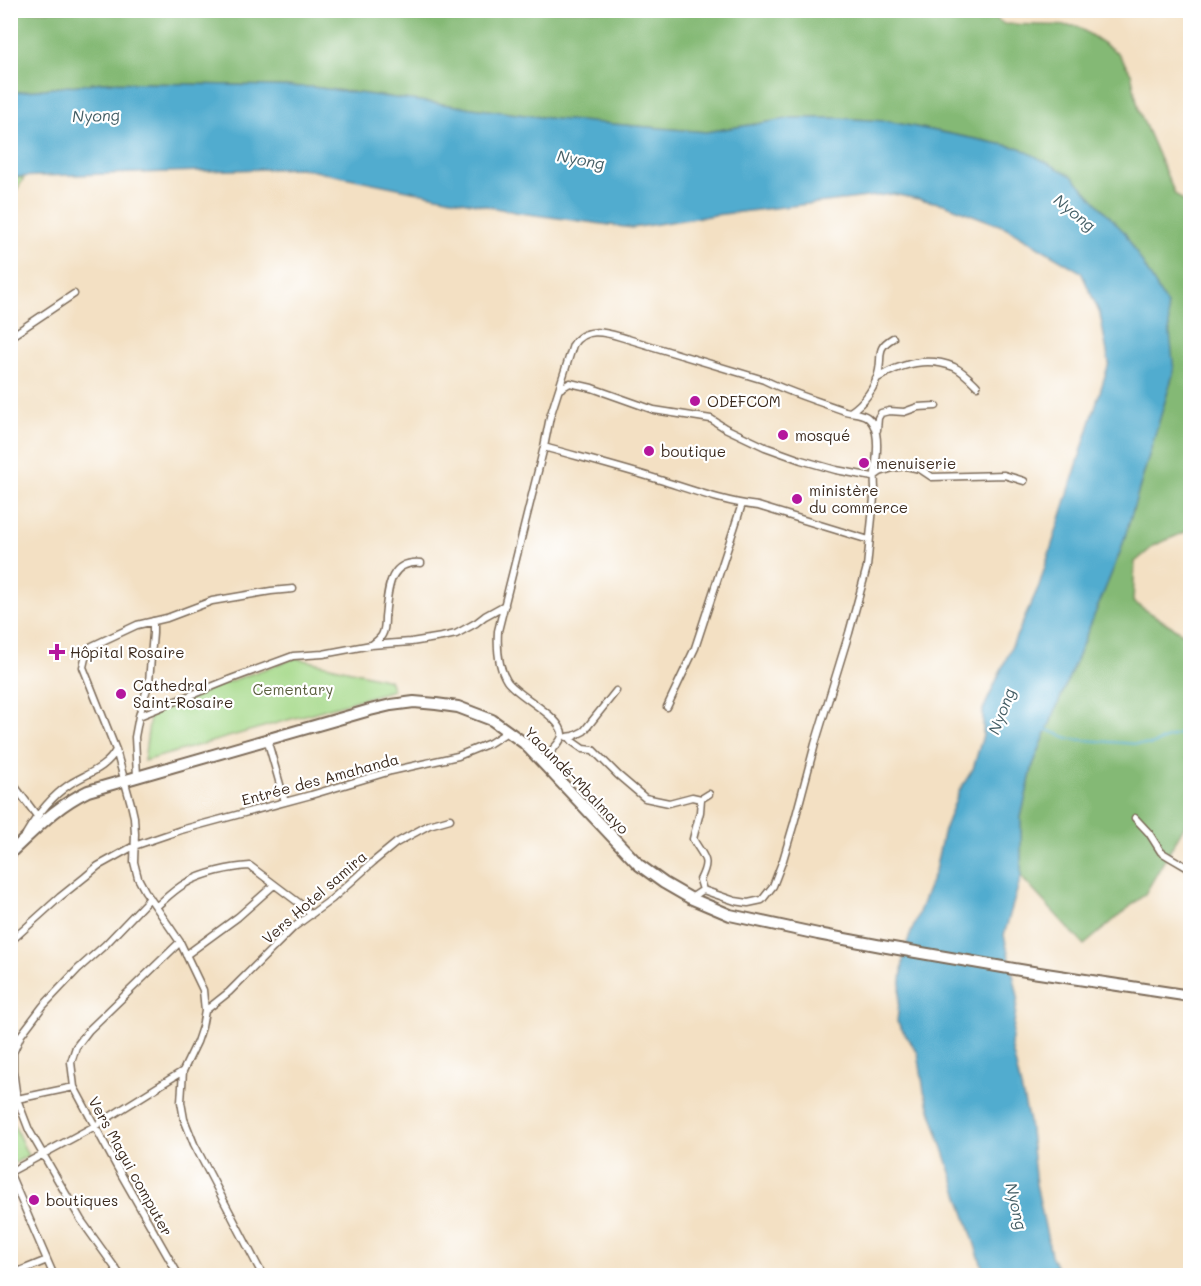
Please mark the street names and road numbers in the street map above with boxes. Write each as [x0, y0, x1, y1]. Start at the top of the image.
street label: Yaoundé-Mbalmayo [520, 722, 634, 838]
street label: Entrée des Amahanda [239, 748, 401, 810]
street label: Vers Hotel samira [257, 846, 371, 948]
street label: Vers Magui computer [84, 1093, 178, 1239]

